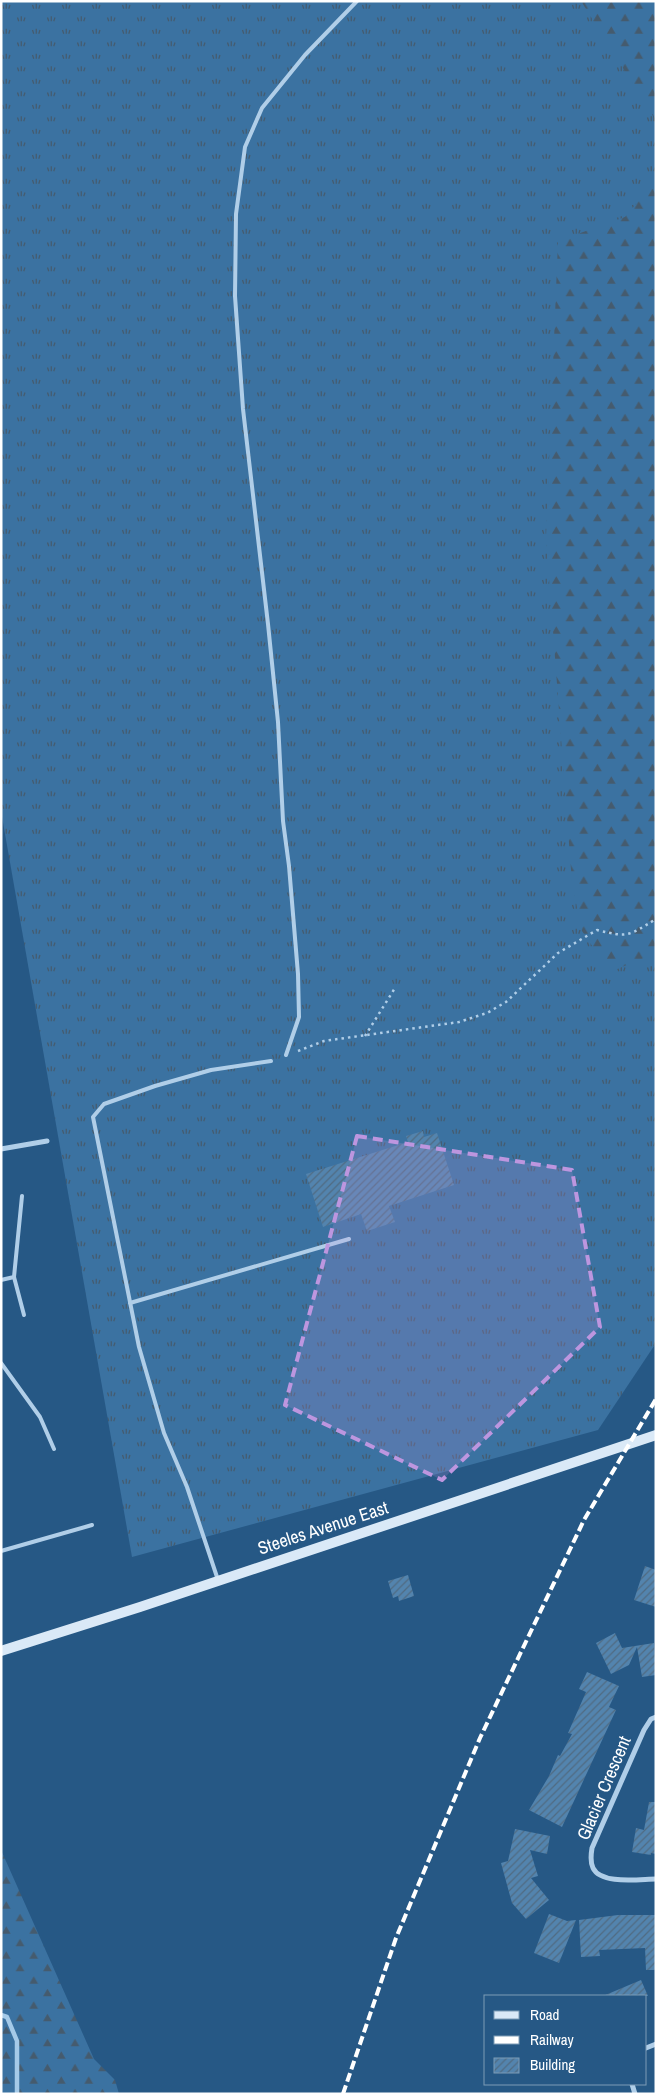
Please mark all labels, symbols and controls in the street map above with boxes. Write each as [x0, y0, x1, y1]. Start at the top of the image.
street label: Steeles Avenue East [254, 1495, 391, 1560]
street label: Glacier Crescent [570, 1732, 637, 1844]
legend [484, 1995, 647, 2085]
text: Road [530, 2004, 559, 2025]
text: Railway [530, 2029, 575, 2050]
text: Building [530, 2054, 575, 2075]

